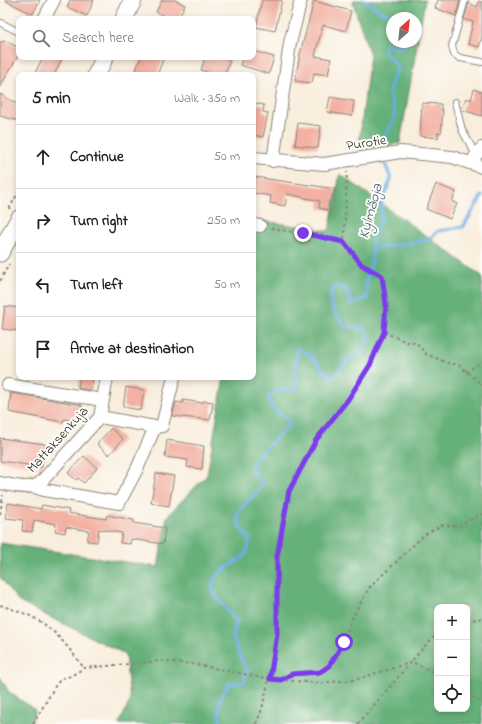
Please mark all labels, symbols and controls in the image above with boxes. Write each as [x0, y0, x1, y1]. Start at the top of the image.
north arrow [386, 12, 422, 48]
search box [16, 16, 256, 60]
icon: search [30, 27, 52, 49]
text: Search here [62, 27, 134, 49]
text: 5 min [32, 86, 71, 111]
text: Walk · 350 m [174, 89, 240, 108]
street label: Purotie [345, 130, 389, 157]
icon: ahead [32, 146, 54, 168]
text: Continue [70, 146, 124, 168]
text: 50 m [214, 147, 240, 166]
water label: Kylmäoja [353, 181, 390, 241]
icon: right [32, 210, 54, 232]
text: Turn right [70, 210, 128, 232]
text: 250 m [207, 211, 240, 230]
route end [294, 224, 312, 242]
icon: left [32, 274, 54, 296]
text: Turn left [70, 274, 123, 296]
text: 50 m [214, 275, 240, 294]
icon: arrive [32, 338, 54, 360]
text: Arrive at destination [70, 338, 194, 360]
street label: Mattaksenkuja [22, 402, 94, 478]
map controls [434, 604, 470, 712]
button: + [434, 604, 470, 640]
route start [335, 633, 353, 651]
button: − [434, 640, 470, 676]
button: locate [434, 676, 470, 712]

